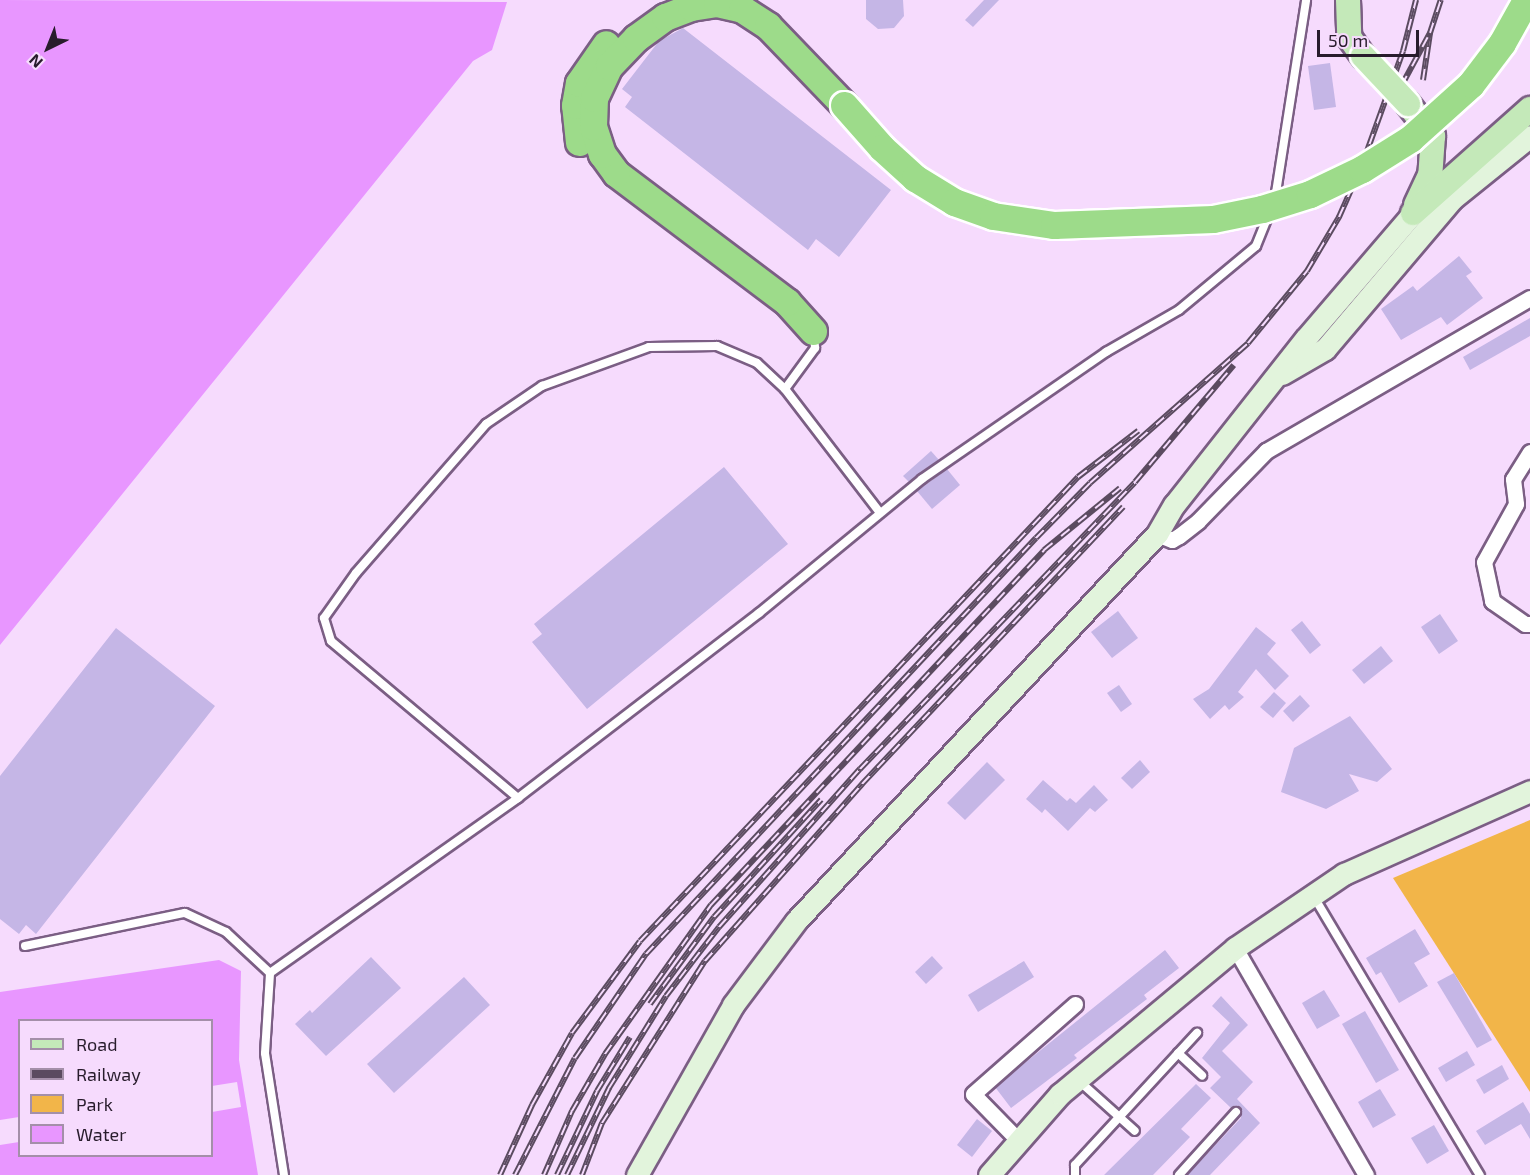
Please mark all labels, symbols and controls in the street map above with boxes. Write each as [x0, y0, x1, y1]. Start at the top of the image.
north arrow [18, 18, 78, 78]
scale bar [1320, 18, 1422, 56]
text: 50 m [1328, 29, 1368, 51]
text: N [25, 51, 46, 72]
legend [18, 1019, 213, 1157]
text: Road [76, 1033, 117, 1055]
text: Railway [76, 1063, 141, 1085]
text: Park [76, 1093, 113, 1115]
text: Water [76, 1123, 126, 1145]

